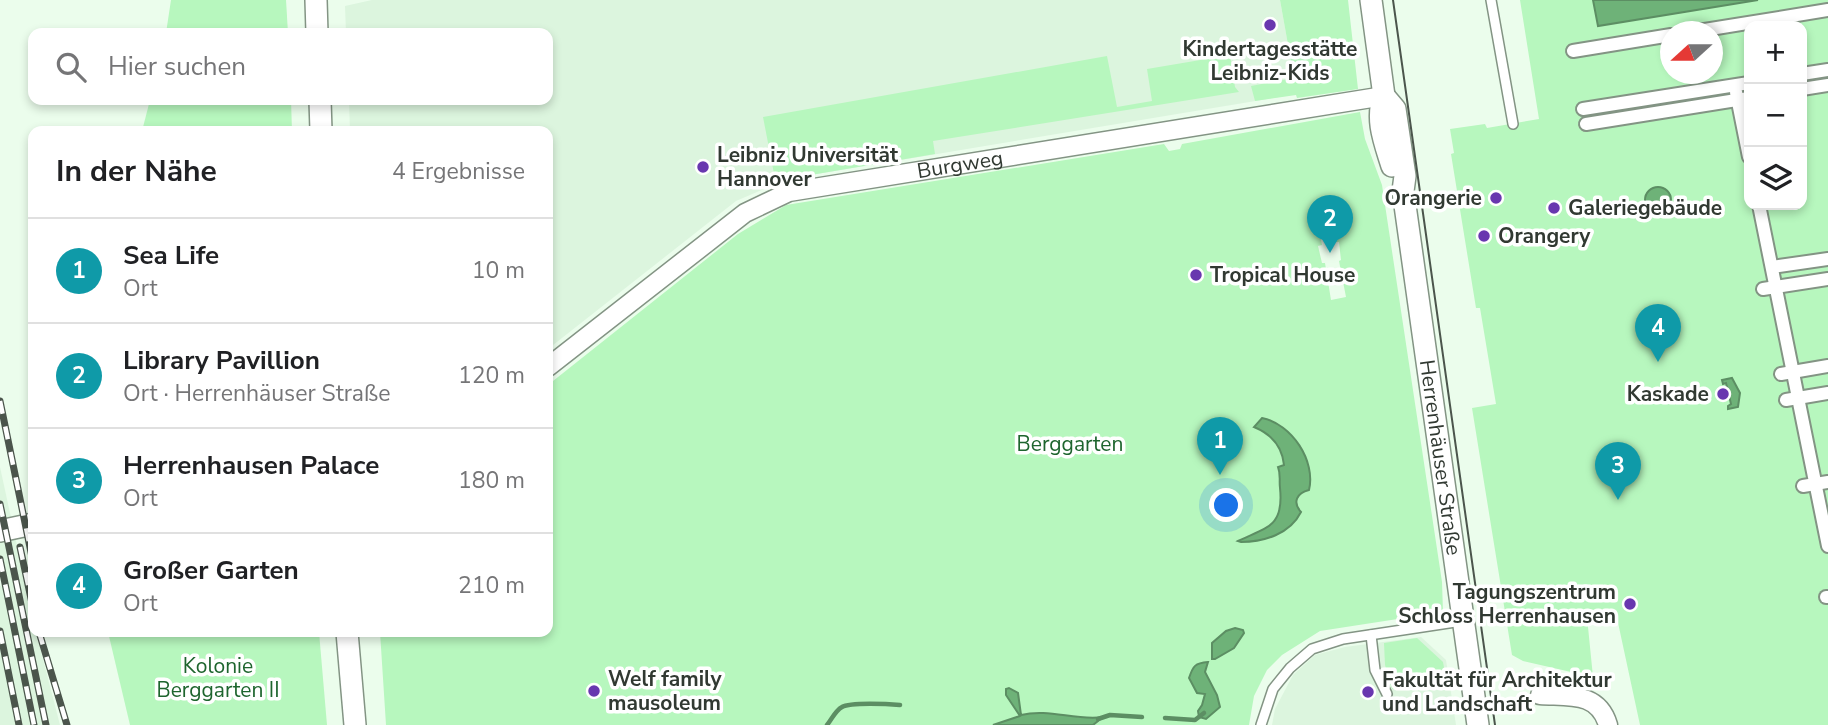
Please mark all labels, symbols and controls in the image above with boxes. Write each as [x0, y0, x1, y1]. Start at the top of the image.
marker: Kindertagesstätte Leibniz-Kids [1262, 17, 1278, 33]
north arrow [1660, 21, 1723, 84]
map controls [1744, 21, 1807, 210]
button: + [1744, 21, 1807, 84]
search box [28, 28, 553, 105]
place label: Kindertagesstätte Leibniz-Kids [1183, 35, 1357, 87]
icon: search [52, 48, 90, 86]
text: Hier suchen [108, 49, 246, 84]
button: − [1744, 84, 1807, 147]
place label: Leibniz Universität Hannover [717, 141, 899, 193]
street label: Burgweg [915, 144, 1005, 185]
button: layers [1744, 147, 1807, 210]
text: In der Nähe [56, 151, 217, 192]
text: 4 Ergebnisse [392, 156, 525, 187]
marker: Leibniz Universität Hannover [695, 159, 711, 175]
place label: Orangerie [1385, 184, 1482, 212]
marker: Orangerie [1488, 190, 1504, 206]
place label: Galeriegebäude [1568, 194, 1722, 222]
pin: 2 [1307, 195, 1353, 253]
marker: Galeriegebäude [1546, 200, 1562, 216]
place label: Orangery [1498, 222, 1591, 250]
marker: Orangery [1476, 228, 1492, 244]
text: Sea Life [123, 238, 219, 273]
text: 1 [72, 255, 86, 286]
text: 10 m [472, 255, 525, 286]
place label: Tropical House [1210, 261, 1355, 289]
marker: Tropical House [1188, 267, 1204, 283]
text: Ort [123, 273, 158, 304]
pin: 4 [1635, 304, 1681, 362]
text: Library Pavillion [123, 343, 320, 378]
street label: Herrenhäuser Straße [1413, 358, 1468, 557]
text: 2 [72, 360, 86, 391]
text: 120 m [458, 360, 525, 391]
text: Ort · Herrenhäuser Straße [123, 378, 390, 409]
place label: Kaskade [1627, 380, 1709, 408]
marker: Kaskade [1715, 386, 1731, 402]
pin: 1 [1197, 417, 1243, 475]
park label: Berggarten [1017, 430, 1123, 458]
pin: 3 [1595, 442, 1641, 500]
text: Herrenhausen Palace [123, 448, 379, 483]
text: 3 [72, 465, 86, 496]
text: 180 m [458, 465, 525, 496]
text: Ort [123, 483, 158, 514]
your location [1209, 488, 1243, 522]
text: Großer Garten [123, 553, 299, 588]
text: 4 [72, 570, 86, 601]
text: 210 m [458, 570, 525, 601]
place label: Tagungszentrum Schloss Herrenhausen [1398, 578, 1616, 630]
text: Ort [123, 588, 158, 619]
marker: Tagungszentrum Schloss Herrenhausen [1622, 596, 1638, 612]
park label: Kolonie Berggarten II [156, 652, 280, 704]
place label: Welf family mausoleum [608, 665, 722, 717]
place label: Fakultät für Architektur und Landschaft [1382, 666, 1612, 718]
marker: Welf family mausoleum [586, 683, 602, 699]
marker: Fakultät für Architektur und Landschaft [1360, 684, 1376, 700]

